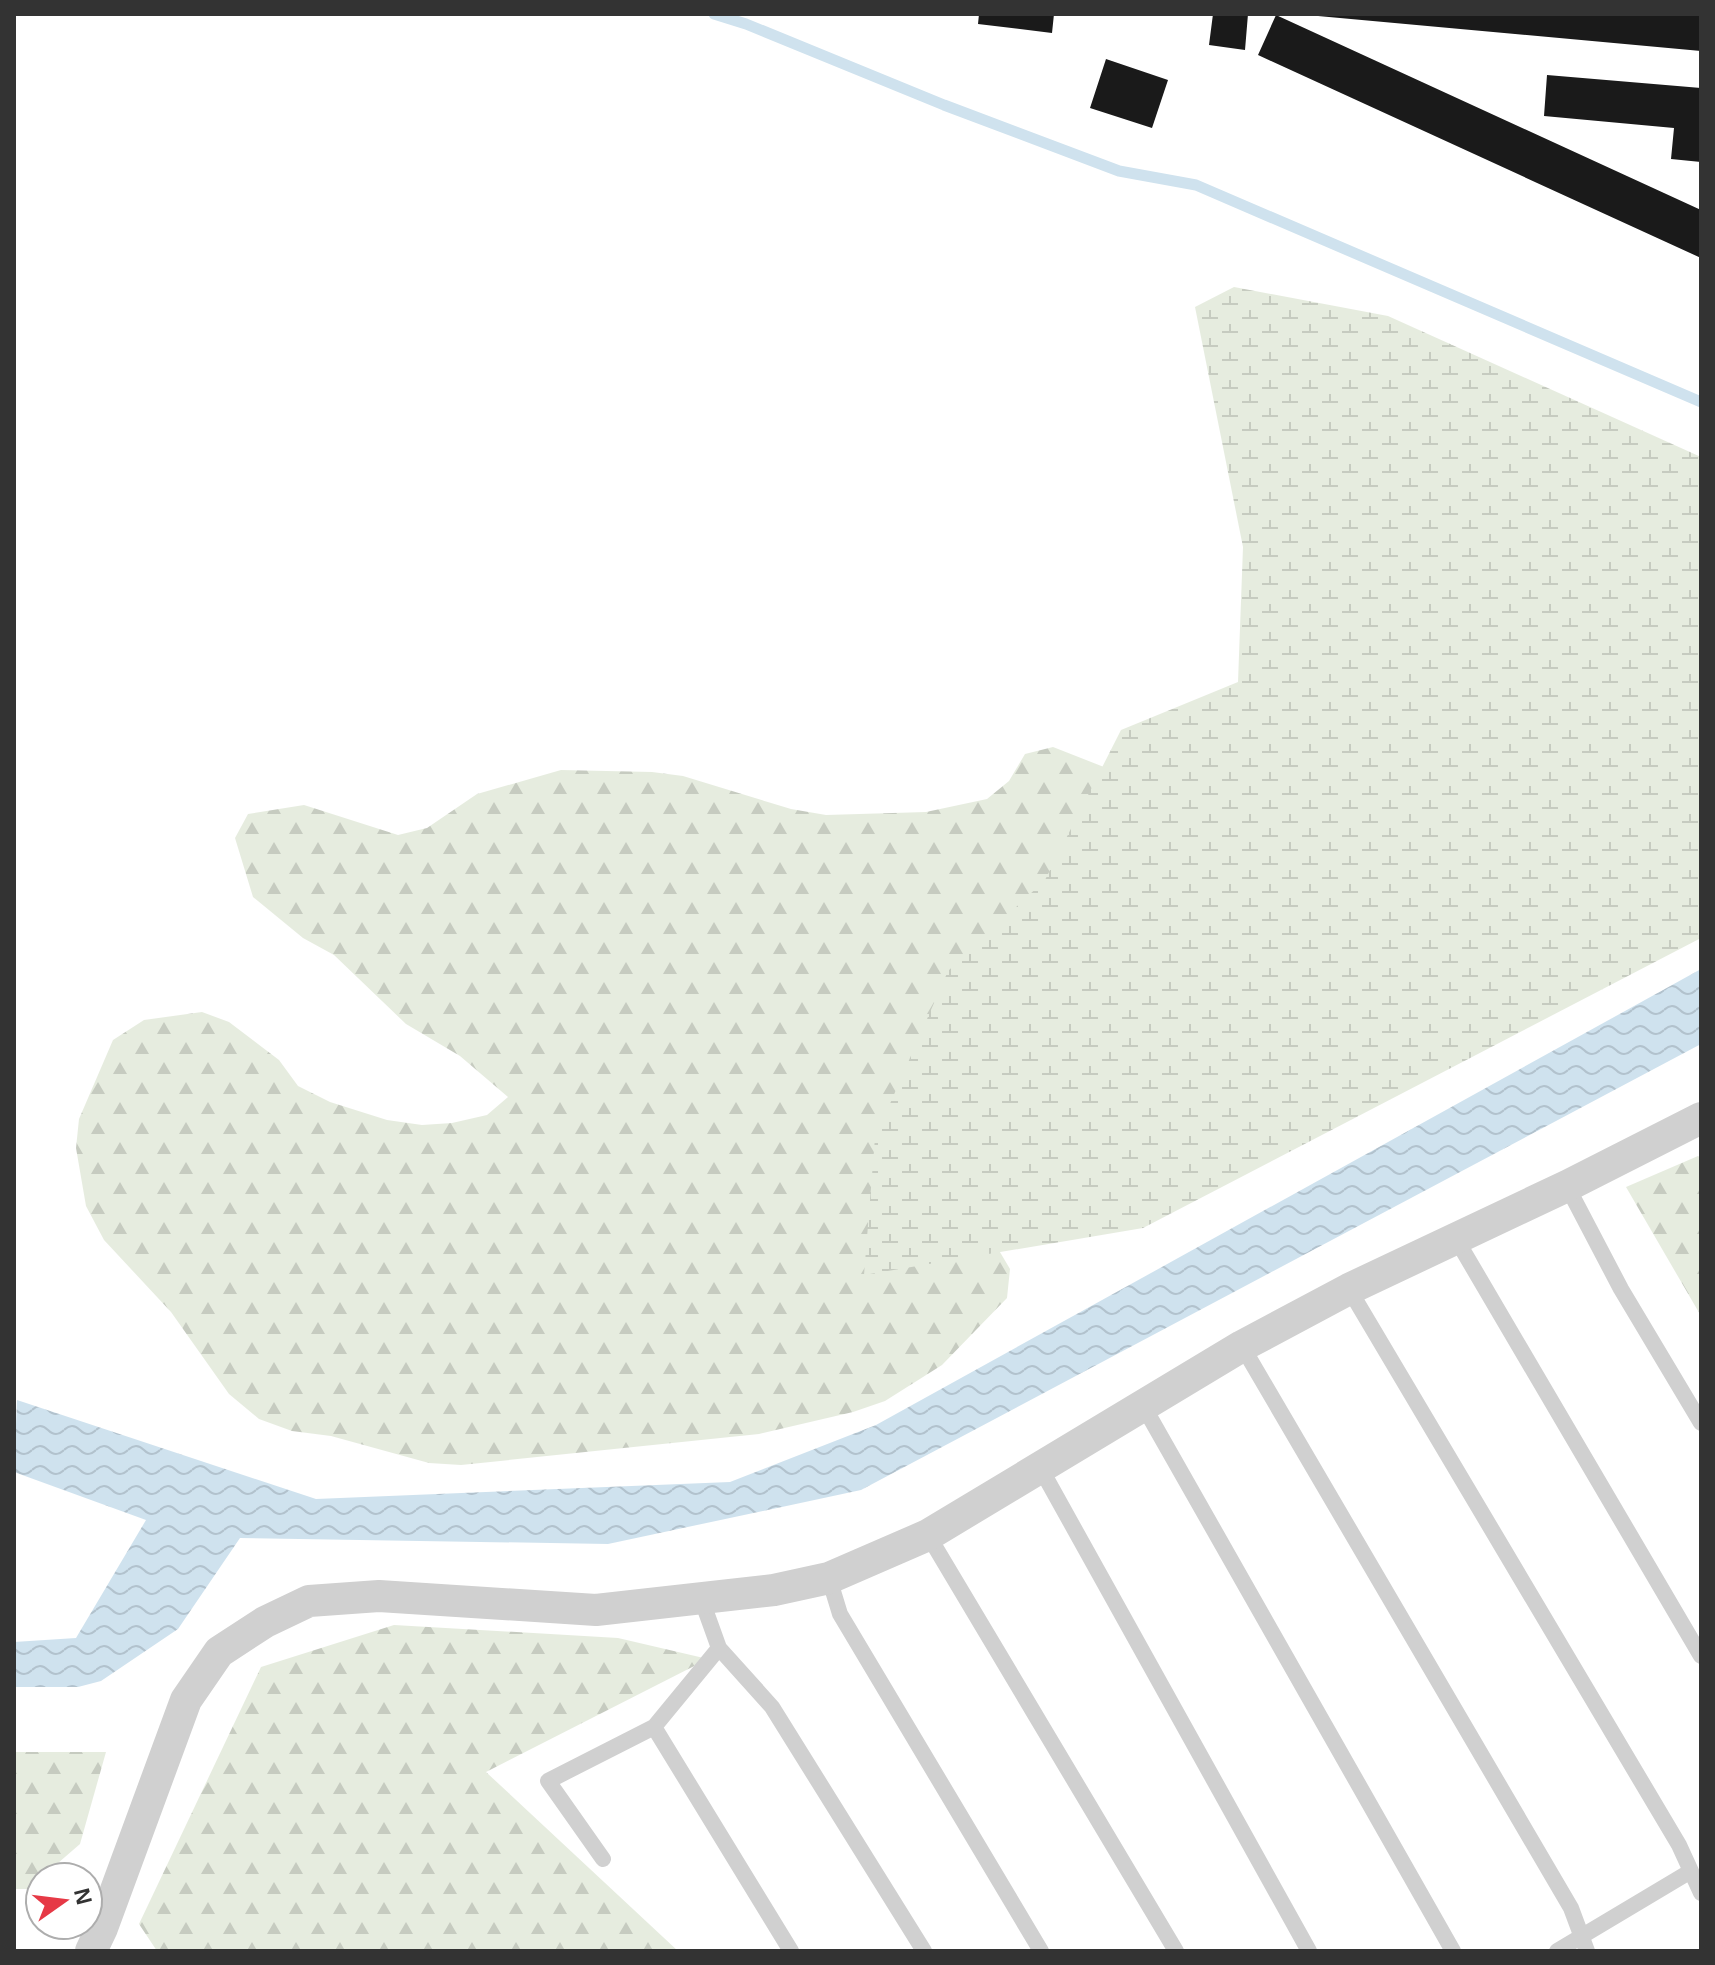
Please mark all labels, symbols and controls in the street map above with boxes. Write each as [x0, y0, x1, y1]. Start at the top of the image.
north arrow [24, 1861, 104, 1941]
text: N [69, 1886, 97, 1907]

